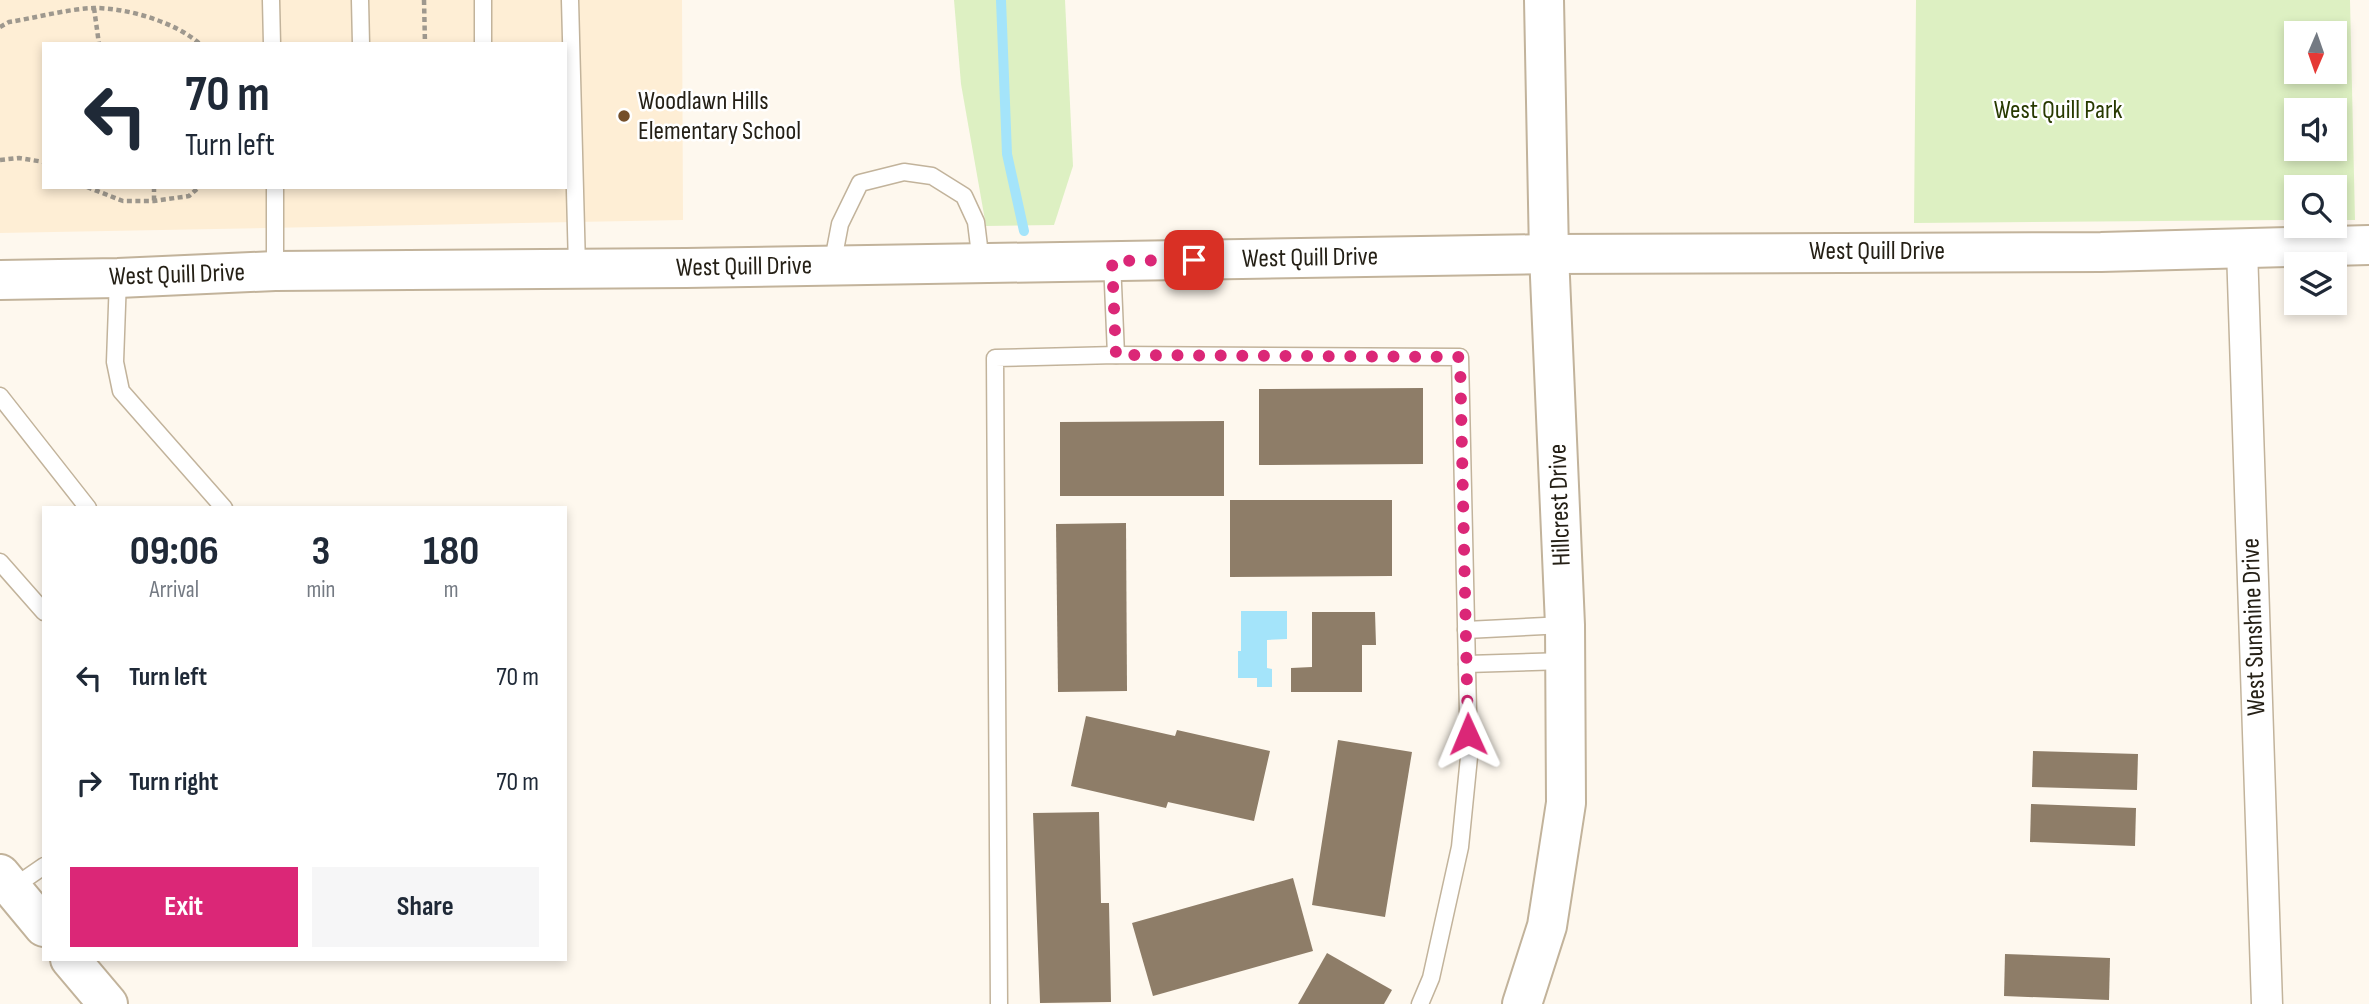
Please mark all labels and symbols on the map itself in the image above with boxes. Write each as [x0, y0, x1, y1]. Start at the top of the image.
north arrow [2284, 21, 2347, 84]
place label: Woodlawn Hills Elementary School [638, 86, 801, 147]
park label: West Quill Park [1994, 95, 2122, 126]
marker: Woodlawn Hills Elementary School [616, 108, 632, 124]
pin [1164, 230, 1224, 290]
street label: West Quill Drive [1809, 236, 1945, 267]
street label: West Quill Drive [1242, 241, 1378, 275]
street label: West Quill Drive [676, 250, 812, 284]
street label: West Quill Drive [108, 257, 246, 293]
street label: Hillcrest Drive [1542, 443, 1578, 567]
street label: West Sunshine Drive [2235, 538, 2273, 716]
position arrow [1431, 697, 1505, 771]

